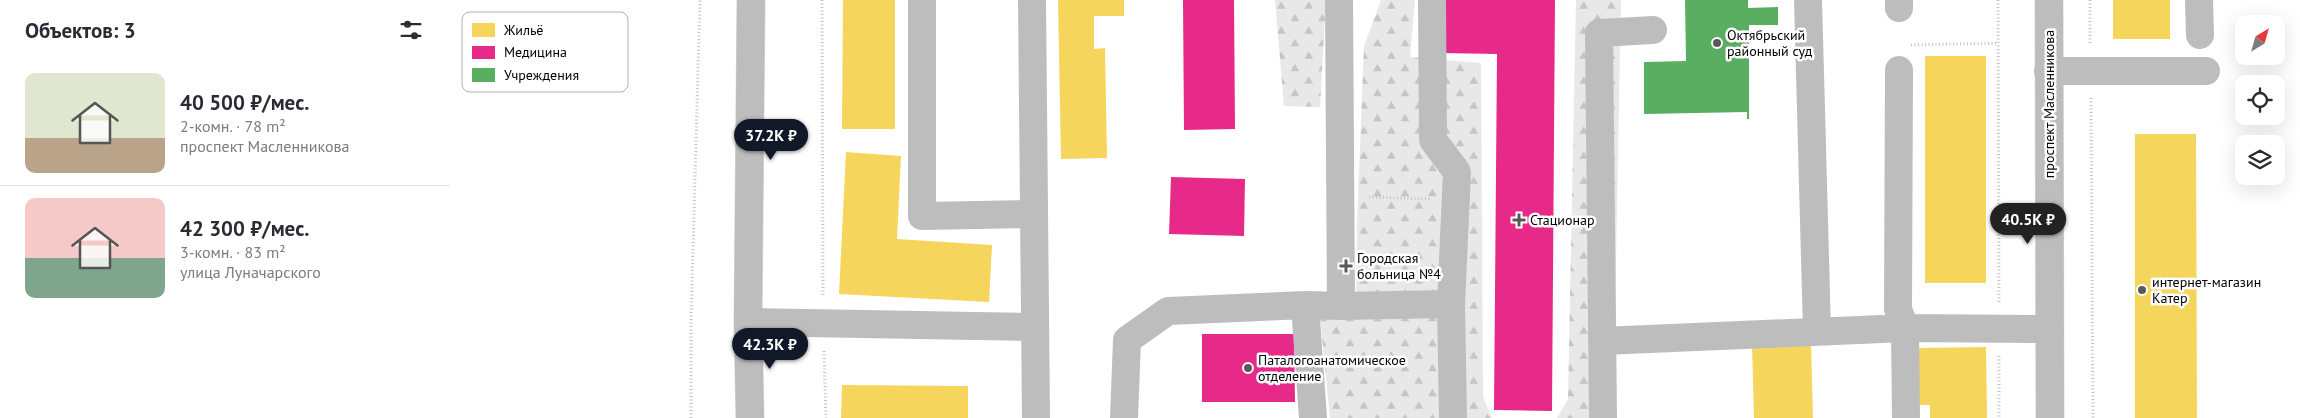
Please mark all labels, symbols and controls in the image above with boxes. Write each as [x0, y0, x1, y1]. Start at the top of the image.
legend [462, 12, 628, 92]
north arrow [2235, 15, 2285, 65]
map controls [2235, 15, 2285, 185]
icon: filters [397, 16, 425, 44]
text: Объектов: 3 [25, 17, 136, 44]
text: Жильё [503, 21, 543, 39]
place label: Октябрьский районный суд [1727, 26, 1813, 60]
street label: проспект Масленникова [2040, 30, 2058, 178]
marker: Октябрьский районный суд [1711, 37, 1723, 49]
text: Медицина [504, 43, 567, 61]
text: Учреждения [504, 66, 579, 84]
button: locate [2235, 75, 2285, 125]
text: 40 500 ₽/мес. [180, 89, 309, 116]
icon: home [65, 93, 125, 153]
text: 2-комн. · 78 m² [180, 116, 286, 136]
pin: 37.2K ₽ [725, 119, 817, 161]
text: 37.2K ₽ [745, 125, 797, 145]
button: layers [2235, 135, 2285, 185]
text: проспект Масленникова [180, 136, 349, 156]
pin: 40.5K ₽ [1982, 202, 2074, 245]
text: 40.5K ₽ [2001, 209, 2055, 229]
place label: Стационар [1530, 211, 1595, 229]
marker: Стационар [1512, 213, 1526, 227]
text: 42 300 ₽/мес. [180, 215, 309, 242]
icon: home [65, 218, 125, 278]
text: 3-комн. · 83 m² [180, 242, 286, 262]
place label: Городская больница №4 [1357, 249, 1441, 283]
marker: Городская больница №4 [1339, 259, 1353, 273]
text: улица Луначарского [180, 262, 321, 282]
place label: интернет-магазин Катер [2152, 273, 2261, 307]
marker: интернет-магазин Катер [2136, 284, 2148, 296]
pin: 42.3K ₽ [724, 328, 816, 370]
text: 42.3K ₽ [743, 334, 797, 354]
place label: Паталогоанатомическое отделение [1258, 351, 1406, 385]
marker: Паталогоанатомическое отделение [1242, 362, 1254, 374]

